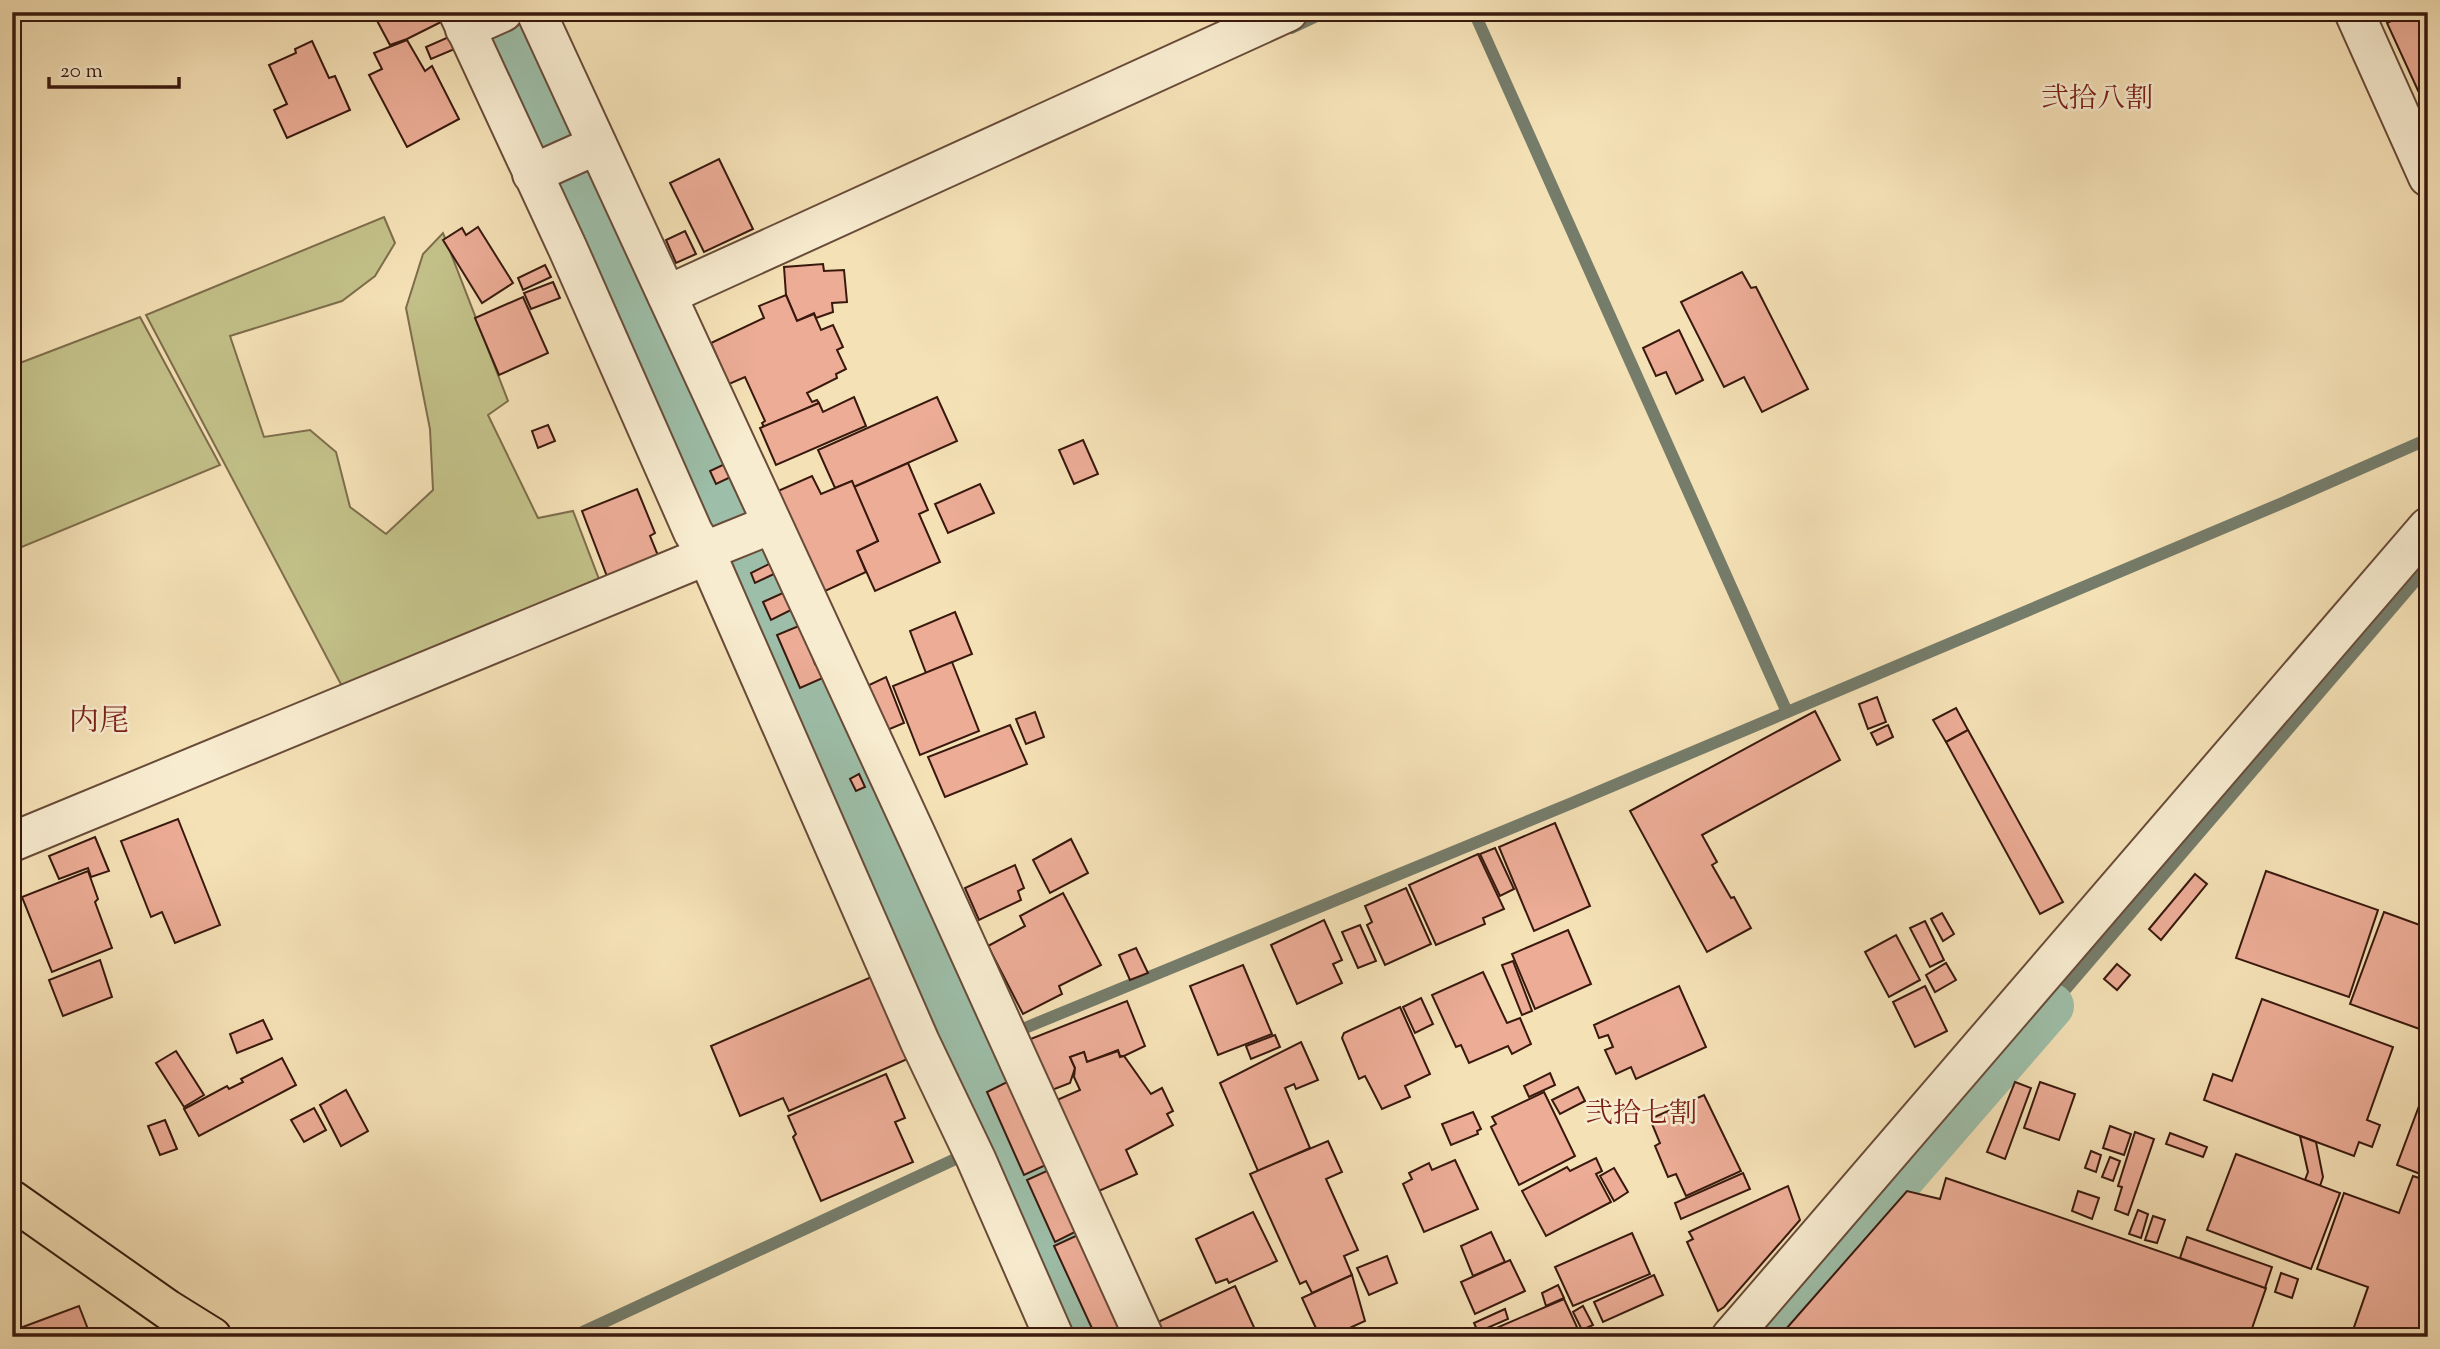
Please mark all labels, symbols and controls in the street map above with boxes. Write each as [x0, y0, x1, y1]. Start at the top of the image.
scale bar [49, 46, 178, 90]
text: 20 m [60, 57, 103, 87]
district label: 弐拾八割 [2041, 80, 2153, 120]
district label: 内尾 [69, 701, 129, 744]
district label: 弐拾七割 [1585, 1095, 1697, 1135]

